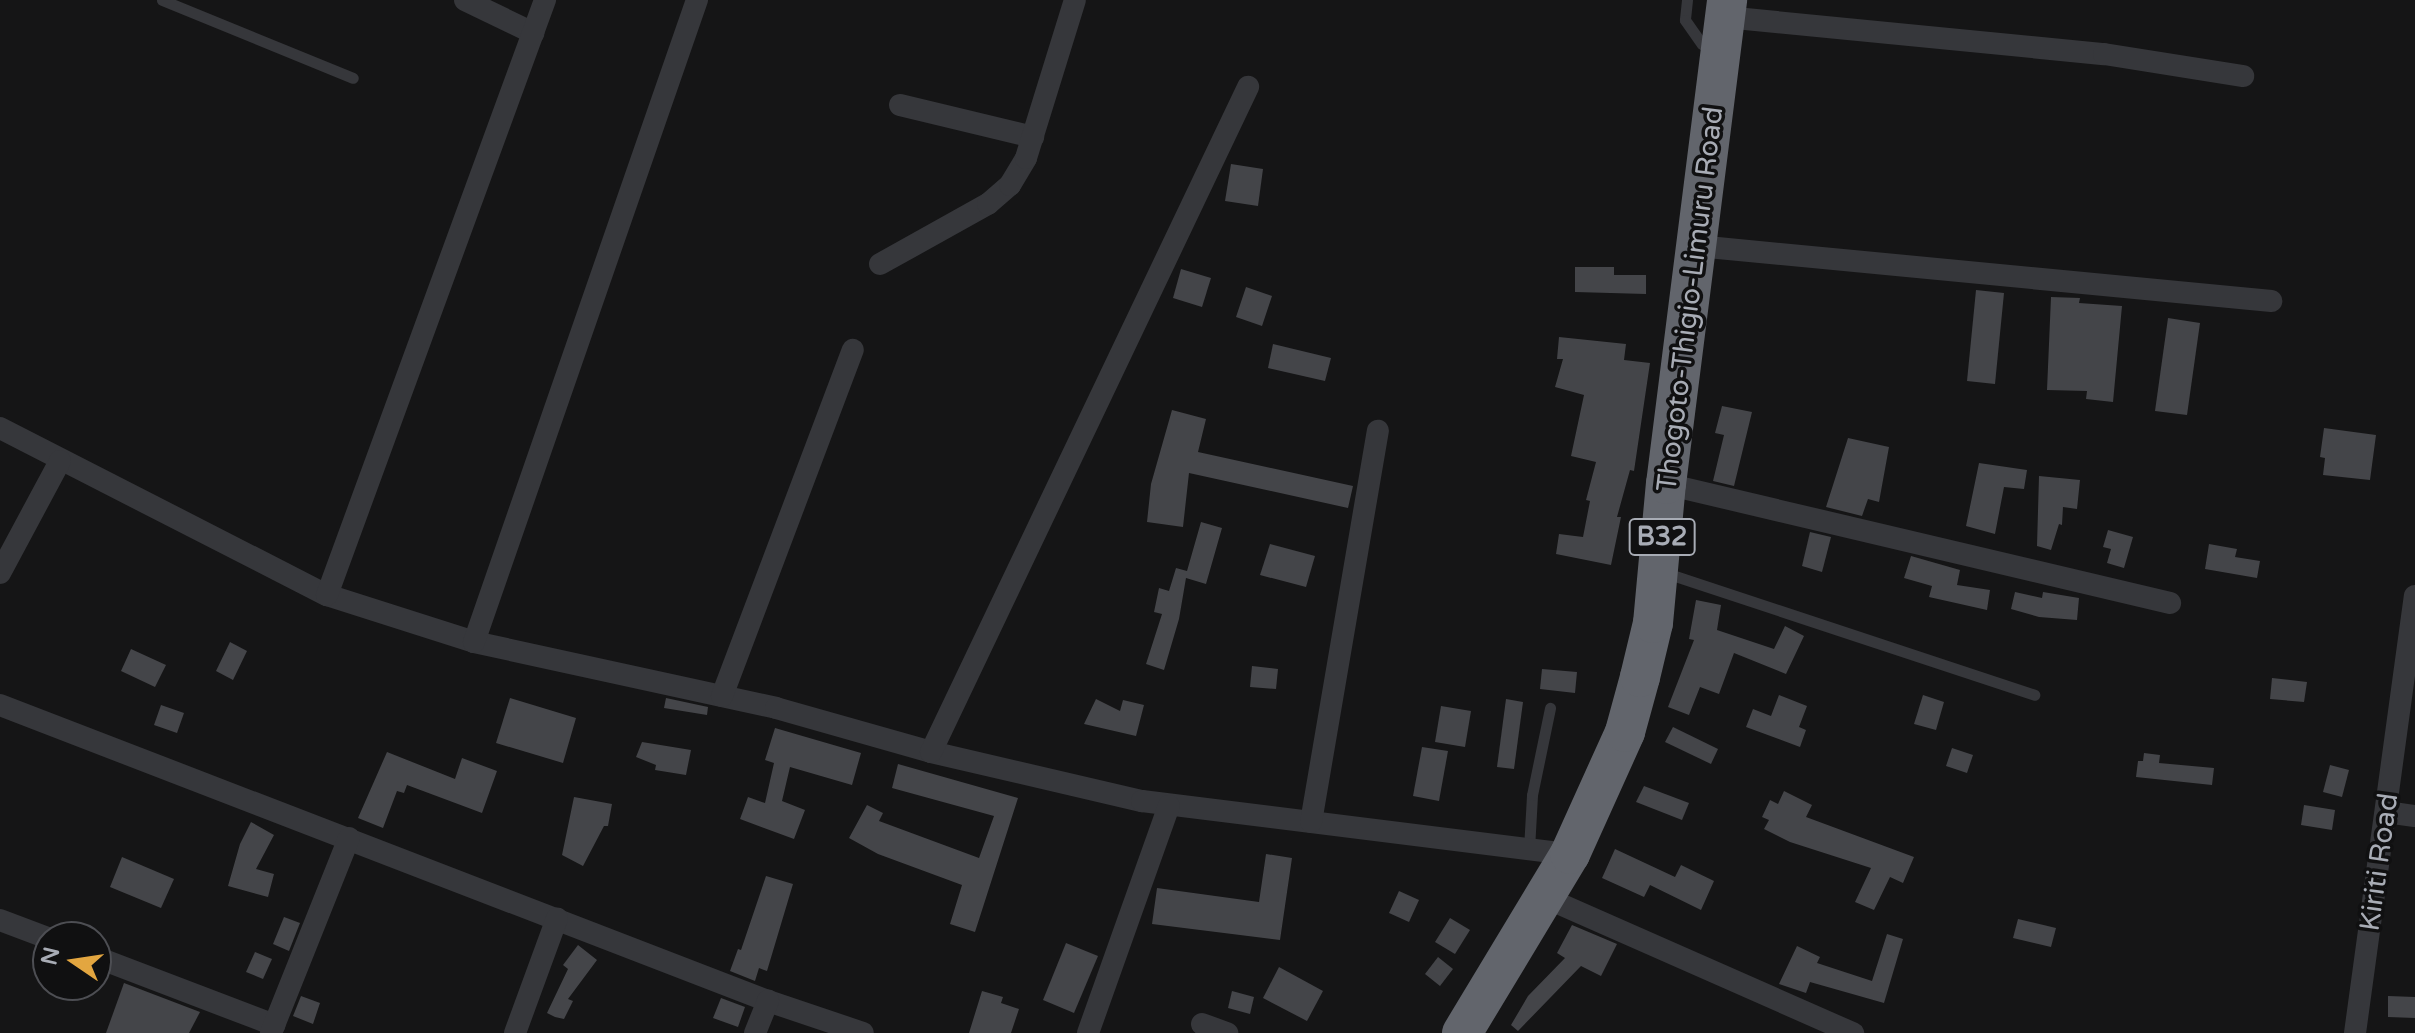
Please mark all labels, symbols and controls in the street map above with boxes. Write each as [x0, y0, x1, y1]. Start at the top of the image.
street label: Thogoto-Thigio-Limuru Road [1650, 104, 1730, 494]
road number: B32 [1628, 515, 1696, 559]
street label: Kiriti Road [2353, 791, 2405, 933]
north arrow [32, 921, 112, 1001]
text: N [36, 945, 65, 968]

